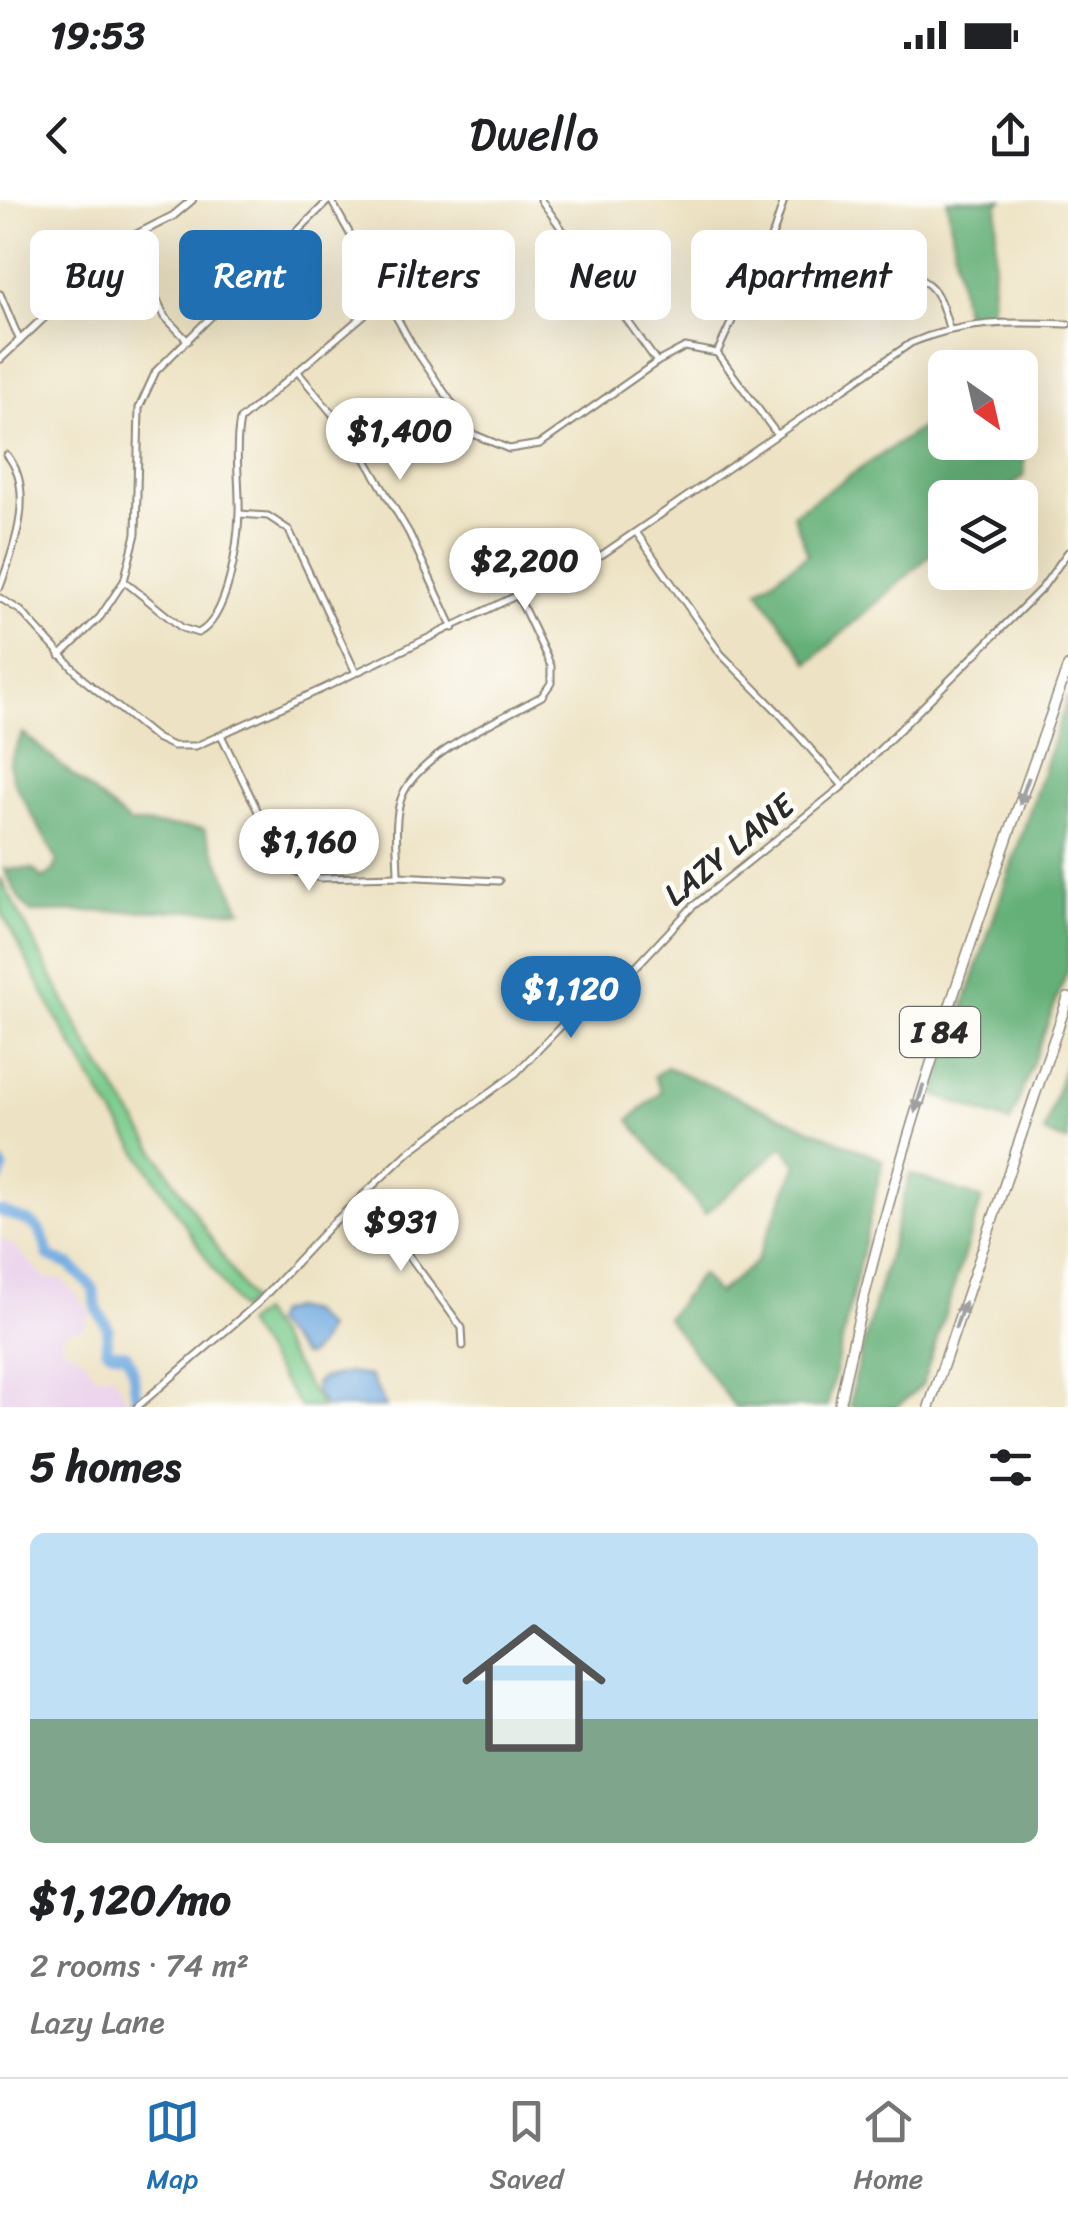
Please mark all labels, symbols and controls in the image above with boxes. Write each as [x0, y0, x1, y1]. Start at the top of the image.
text: 19:53 [50, 2, 145, 69]
text: Dwello [469, 95, 599, 175]
icon: back [30, 108, 85, 163]
icon: share [983, 108, 1038, 163]
chip: Buy [30, 230, 159, 320]
chip: Rent [179, 230, 322, 320]
chip: Filters [342, 230, 515, 320]
chip: New [535, 230, 671, 320]
chip: Apartment [691, 230, 927, 320]
north arrow [928, 350, 1038, 460]
map controls [928, 350, 1038, 590]
pin: $1,400 [319, 398, 481, 483]
text: $1,400 [348, 402, 452, 459]
button: layers [928, 480, 1038, 590]
pin: $2,200 [444, 528, 606, 613]
text: $2,200 [471, 532, 579, 589]
street label: LAZY LANE [650, 777, 809, 921]
one-way arrow [1016, 777, 1031, 807]
pin: $1,160 [228, 809, 390, 894]
text: $1,160 [261, 813, 357, 870]
pin: $1,120 [490, 956, 652, 1041]
text: $1,120 [523, 960, 619, 1017]
road number: I 84 [900, 1007, 980, 1057]
one-way arrow [910, 1084, 925, 1114]
pin: $931 [342, 1189, 460, 1274]
text: $931 [365, 1193, 437, 1250]
one-way arrow [954, 1299, 969, 1329]
text: 5 homes [30, 1430, 181, 1504]
icon: filters [983, 1440, 1038, 1495]
icon: home [444, 1598, 624, 1778]
text: $1,120/mo [30, 1863, 231, 1937]
text: 2 rooms · 74 m² [30, 1937, 249, 1994]
text: Lazy Lane [30, 1994, 165, 2051]
tab: Map [145, 2094, 200, 2203]
tab: Saved [490, 2094, 563, 2203]
tab: Home [853, 2094, 923, 2203]

